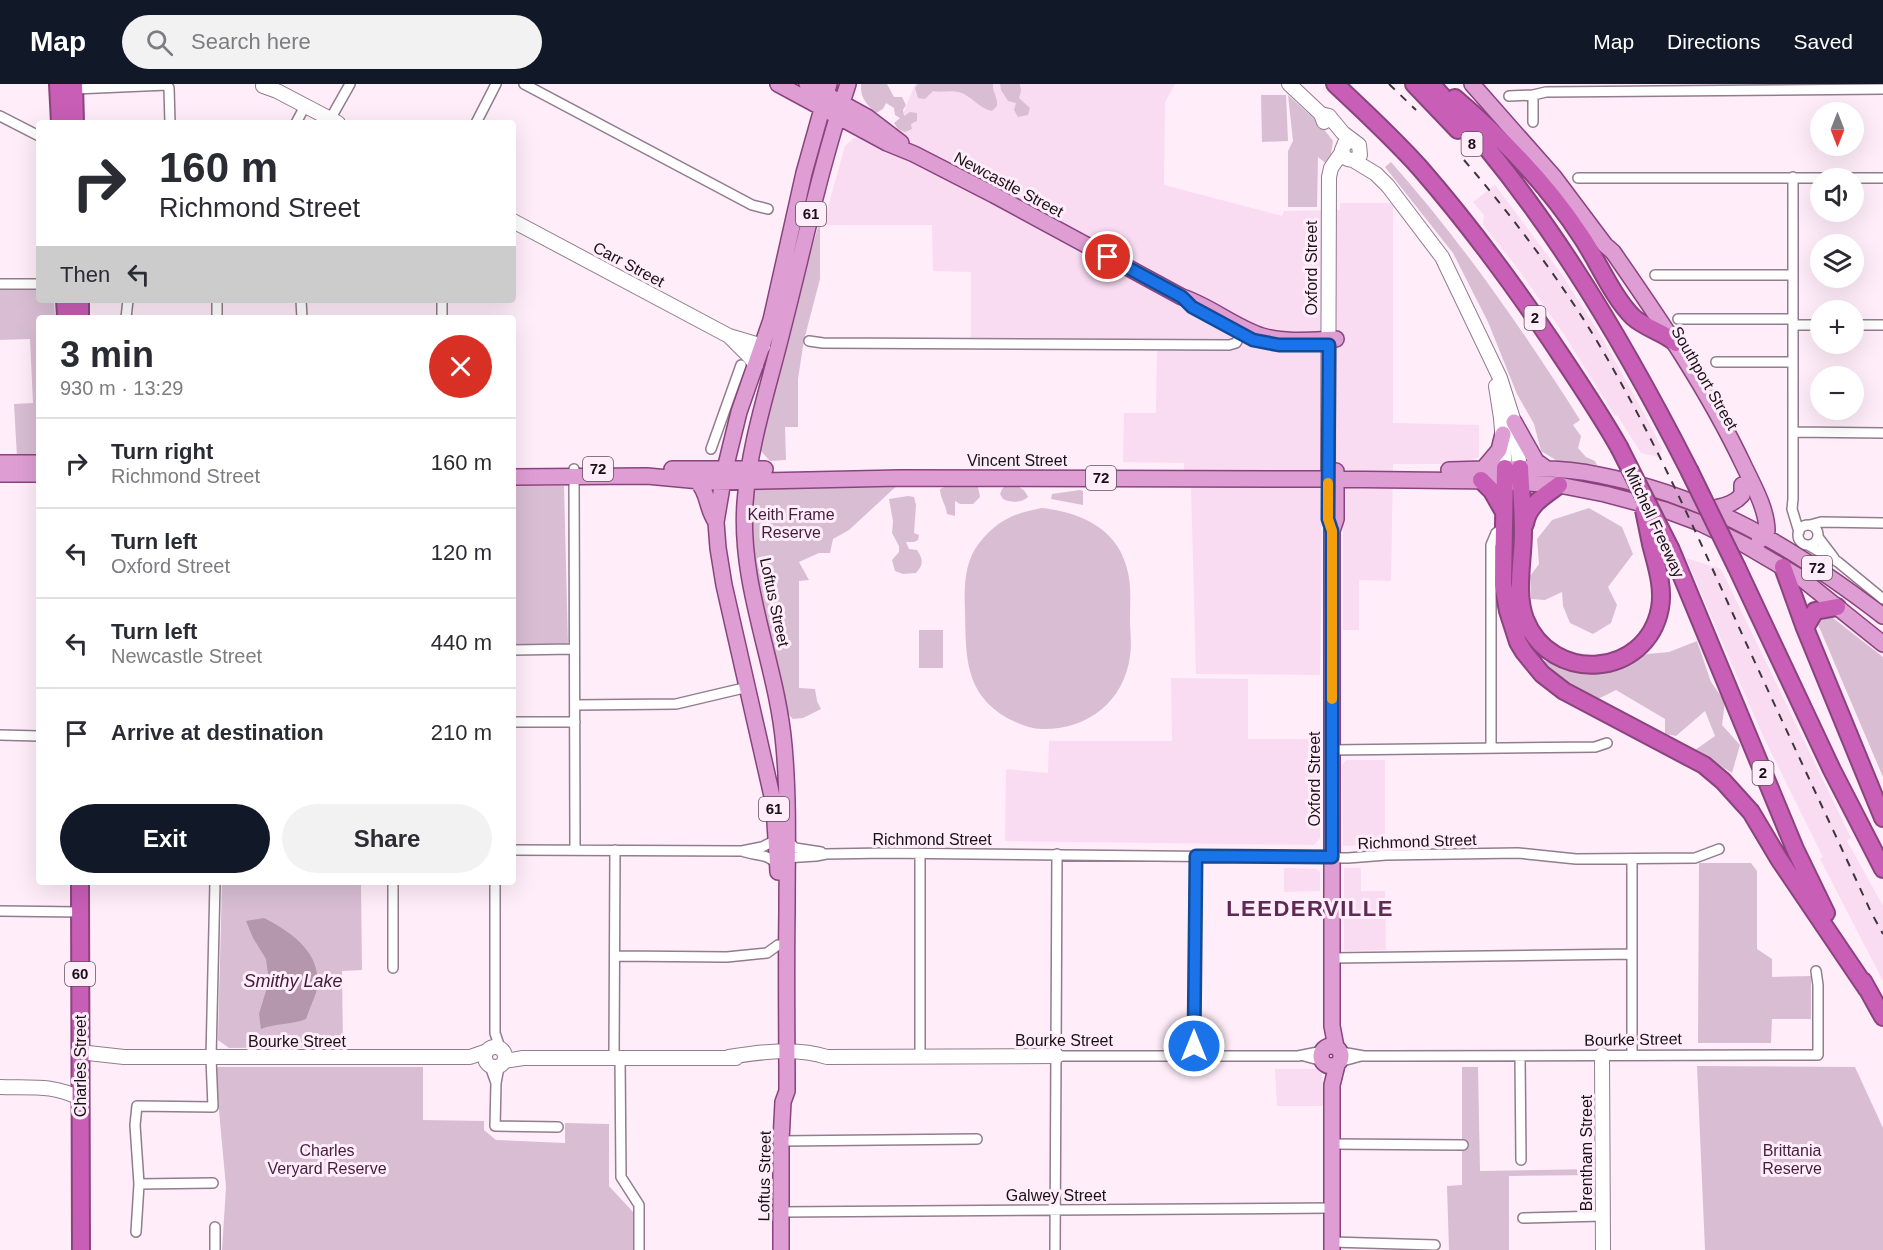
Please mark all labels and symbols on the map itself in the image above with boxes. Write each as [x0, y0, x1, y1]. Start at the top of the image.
north arrow [1810, 102, 1864, 156]
road number: 8 [1462, 132, 1482, 156]
street label: Newcastle Street [951, 149, 1067, 221]
road number: 61 [796, 202, 826, 226]
street label: Oxford Street [1303, 220, 1320, 316]
pin [1082, 231, 1133, 282]
street label: Carr Street [590, 239, 668, 291]
road number: 2 [1524, 306, 1546, 330]
street label: Southport Street [1668, 324, 1741, 433]
street label: Vincent Street [967, 452, 1068, 469]
road number: 72 [583, 457, 613, 481]
street label: Mitchell Freeway [1621, 464, 1688, 580]
road number: 72 [1086, 466, 1116, 490]
park label: Keith Frame Reserve [747, 506, 835, 541]
street label: Loftus Street [757, 556, 792, 649]
road number: 72 [1802, 556, 1832, 580]
street label: Oxford Street [1306, 731, 1323, 827]
road number: 2 [1752, 761, 1774, 785]
road number: 61 [759, 797, 789, 821]
street label: Richmond Street [872, 831, 992, 848]
street label: Richmond Street [1357, 831, 1477, 852]
district label: LEEDERVILLE [1226, 896, 1394, 921]
road number: 60 [65, 962, 95, 986]
water label: Smithy Lake [243, 971, 343, 991]
street label: Charles Street [72, 1014, 89, 1117]
position arrow [1162, 1014, 1226, 1078]
street label: Bourke Street [1584, 1030, 1683, 1049]
street label: Bourke Street [1015, 1032, 1113, 1049]
street label: Bourke Street [248, 1033, 346, 1050]
street label: Brentham Street [1578, 1094, 1595, 1211]
street label: Loftus Street [755, 1130, 774, 1222]
park label: Charles Veryard Reserve [267, 1142, 387, 1177]
park label: Brittania Reserve [1762, 1142, 1822, 1177]
street label: Galwey Street [1006, 1187, 1107, 1204]

